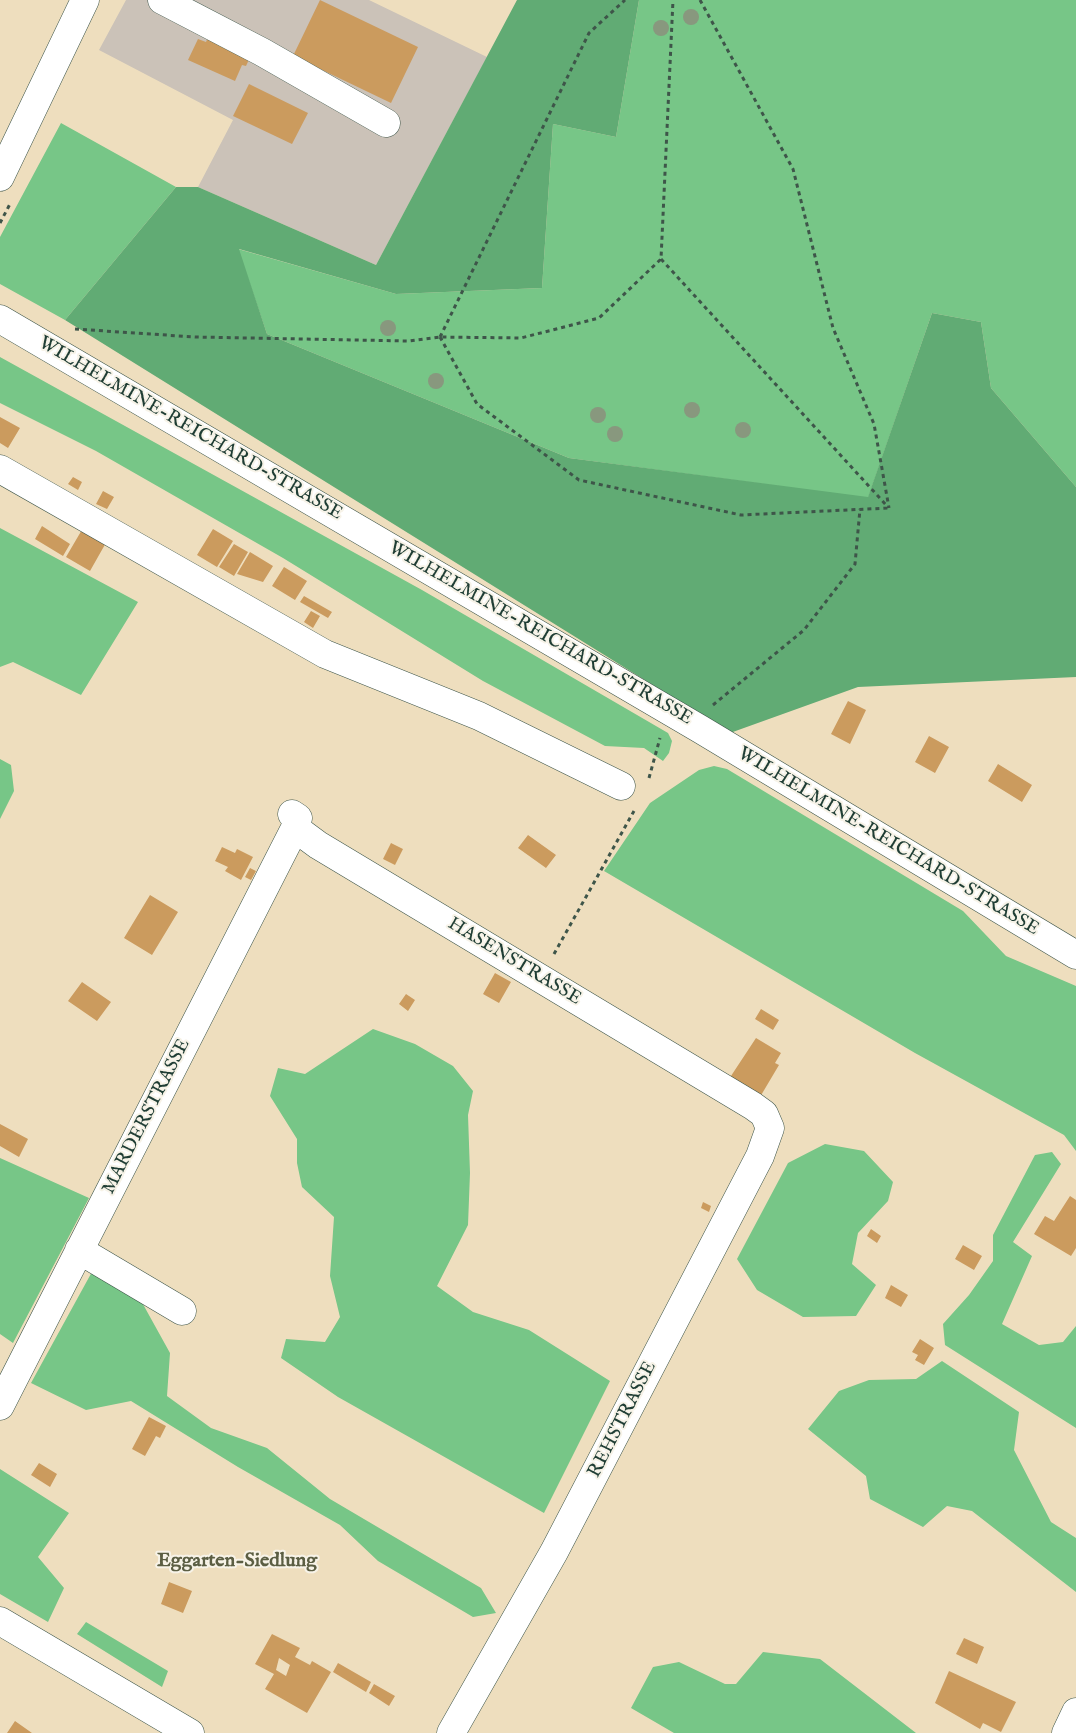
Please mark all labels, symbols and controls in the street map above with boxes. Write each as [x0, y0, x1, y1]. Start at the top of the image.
street label: WILHELMINE-REICHARD-STRASSE [34, 332, 346, 526]
street label: WILHELMINE-REICHARD-STRASSE [384, 537, 696, 731]
street label: WILHELMINE-REICHARD-STRASSE [733, 743, 1043, 941]
street label: HASENSTRASSE [443, 913, 585, 1011]
street label: MARDERSTRASSE [98, 1036, 196, 1198]
street label: REHSTRASSE [584, 1358, 662, 1482]
district label: Eggarten-Siedlung [157, 1550, 317, 1574]

